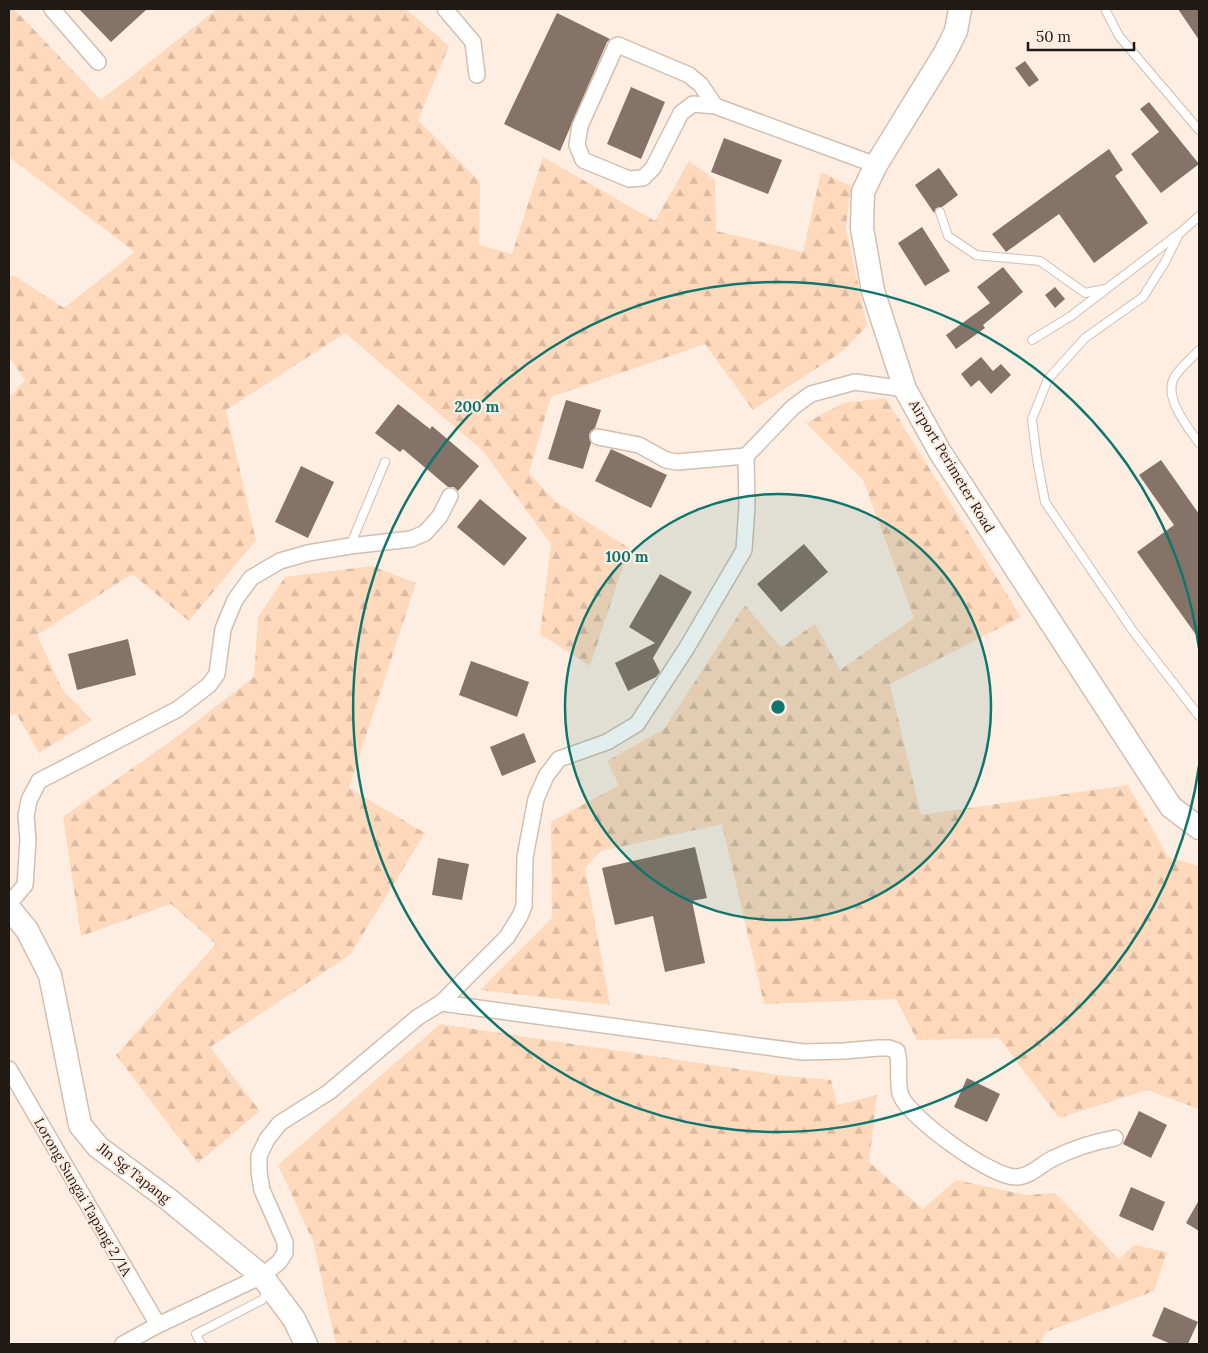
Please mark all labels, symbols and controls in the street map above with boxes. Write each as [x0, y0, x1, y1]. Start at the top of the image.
scale bar [1028, 20, 1134, 52]
text: 50 m [1036, 27, 1071, 46]
street label: Airport Perimeter Road [905, 395, 999, 536]
text: 200 m [455, 397, 500, 416]
text: 100 m [606, 547, 649, 566]
centre of rings [769, 698, 787, 716]
street label: Lorong Sungai Tapang 2/1A [30, 1115, 136, 1280]
street label: Jln Sg Tapang [93, 1138, 174, 1207]

